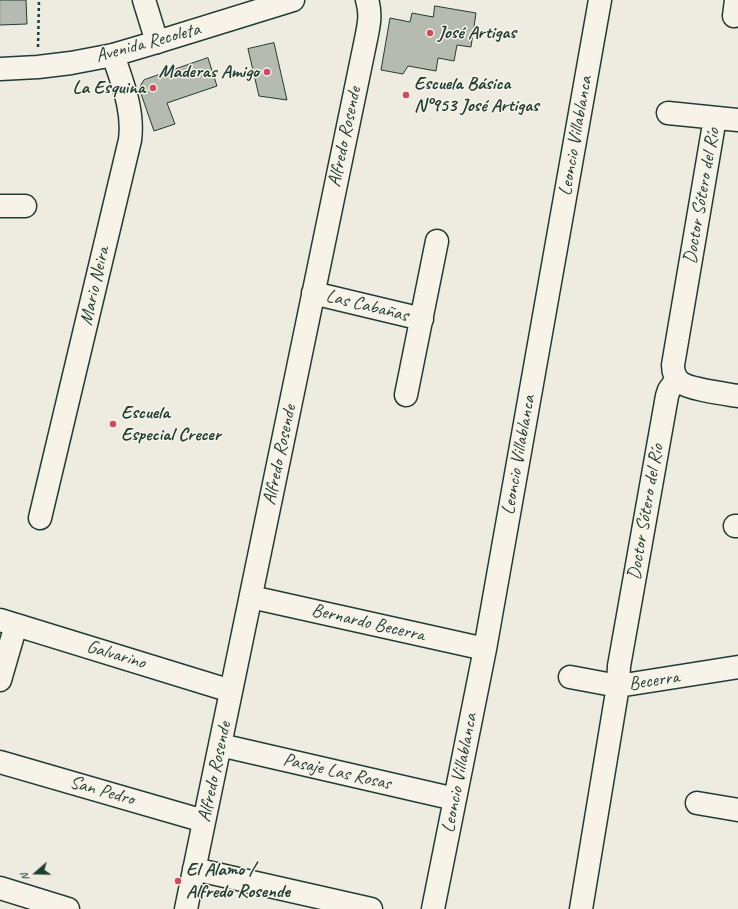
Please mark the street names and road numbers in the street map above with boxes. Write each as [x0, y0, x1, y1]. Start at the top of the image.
street label: Avenida Recoleta [93, 18, 203, 68]
street label: Leoncio Villablanca [554, 74, 598, 198]
street label: Alfredo Rosende [323, 85, 367, 189]
street label: Doctor Sótero del Río [679, 126, 725, 266]
street label: Mario Neira [75, 245, 115, 327]
street label: Las Cabañas [324, 285, 410, 327]
street label: Leoncio Villablanca [497, 393, 541, 517]
street label: Alfredo Rosende [258, 403, 302, 507]
street label: Doctor Sótero del Río [623, 442, 669, 582]
street label: Bernardo Becerra [309, 599, 427, 647]
street label: Galvarino [84, 635, 148, 675]
street label: Becerra [627, 666, 681, 696]
street label: Leoncio Villablanca [437, 711, 483, 835]
street label: Alfredo Rosende [193, 720, 237, 824]
street label: Pasaje Las Rosas [281, 749, 393, 795]
street label: San Pedro [67, 771, 137, 811]

